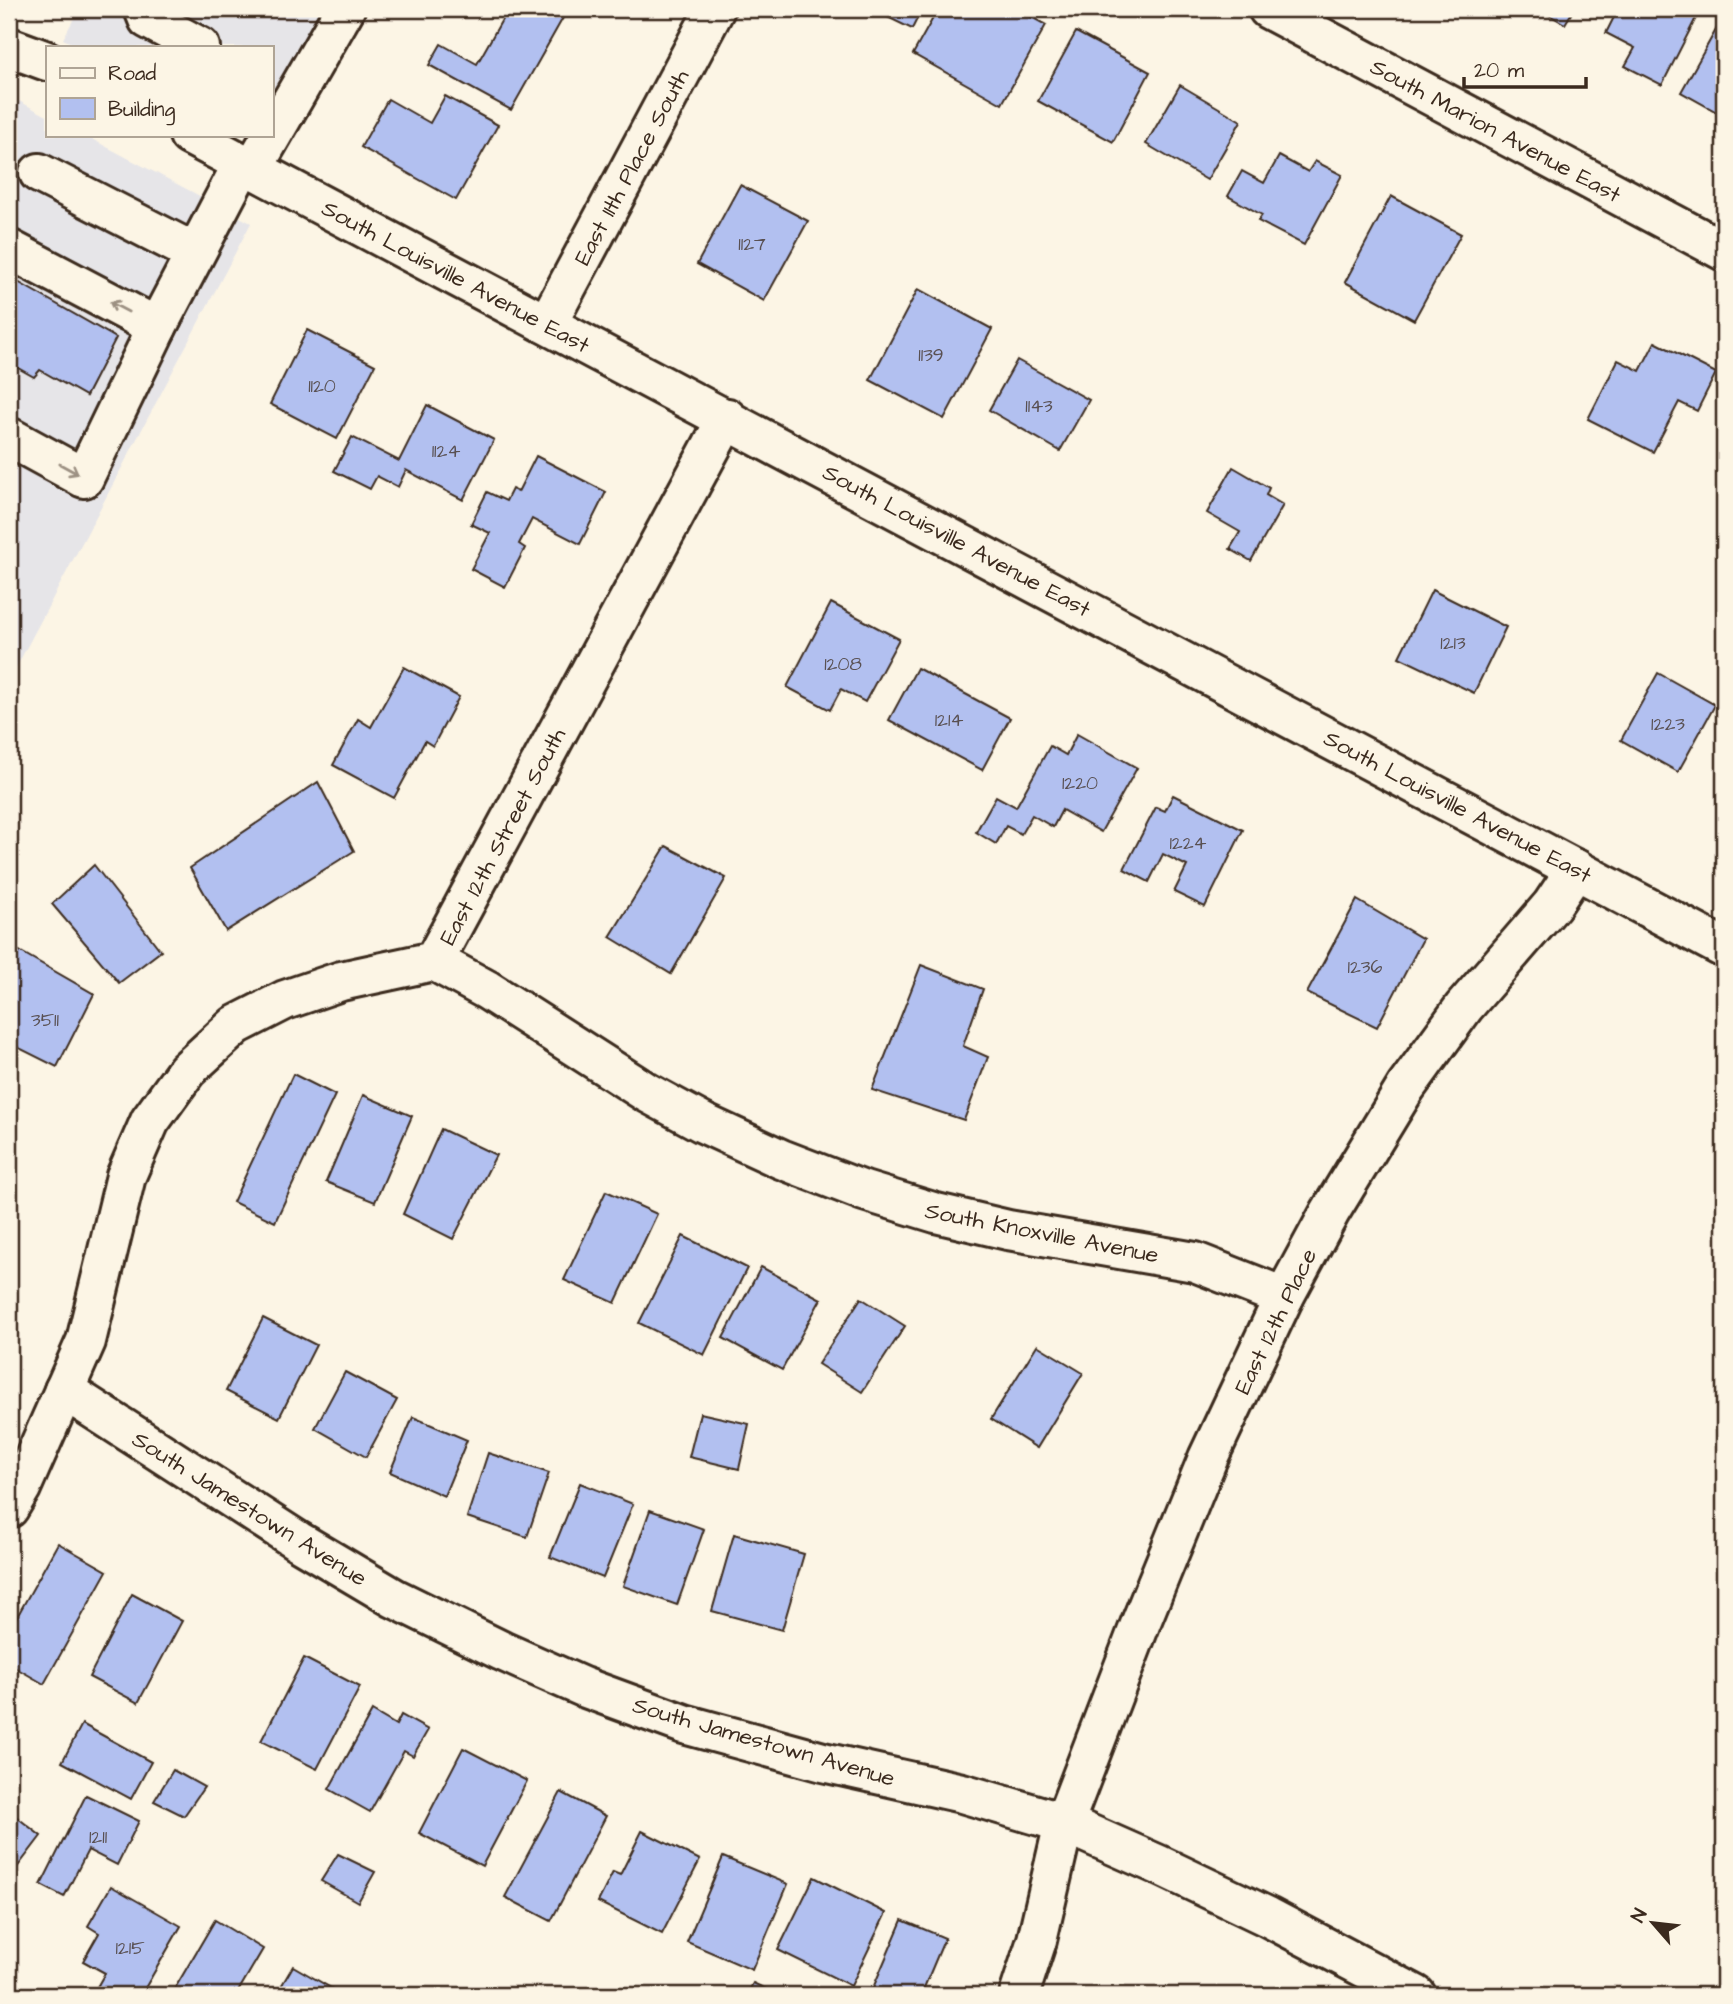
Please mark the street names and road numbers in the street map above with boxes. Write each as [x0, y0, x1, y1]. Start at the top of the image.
street label: South Marion Avenue East [1364, 51, 1627, 211]
street label: East 11th Place South [567, 63, 697, 271]
street label: South Louisville Avenue East [316, 193, 596, 362]
street label: South Louisville Avenue East [817, 457, 1097, 626]
street label: East 12th Street South [432, 722, 574, 951]
street label: South Louisville Avenue East [1318, 723, 1598, 892]
street label: South Knoxville Avenue [922, 1195, 1161, 1271]
street label: East 12th Place [1227, 1243, 1325, 1400]
street label: South Jamestown Avenue [126, 1423, 373, 1594]
street label: South Jamestown Avenue [629, 1689, 899, 1795]

